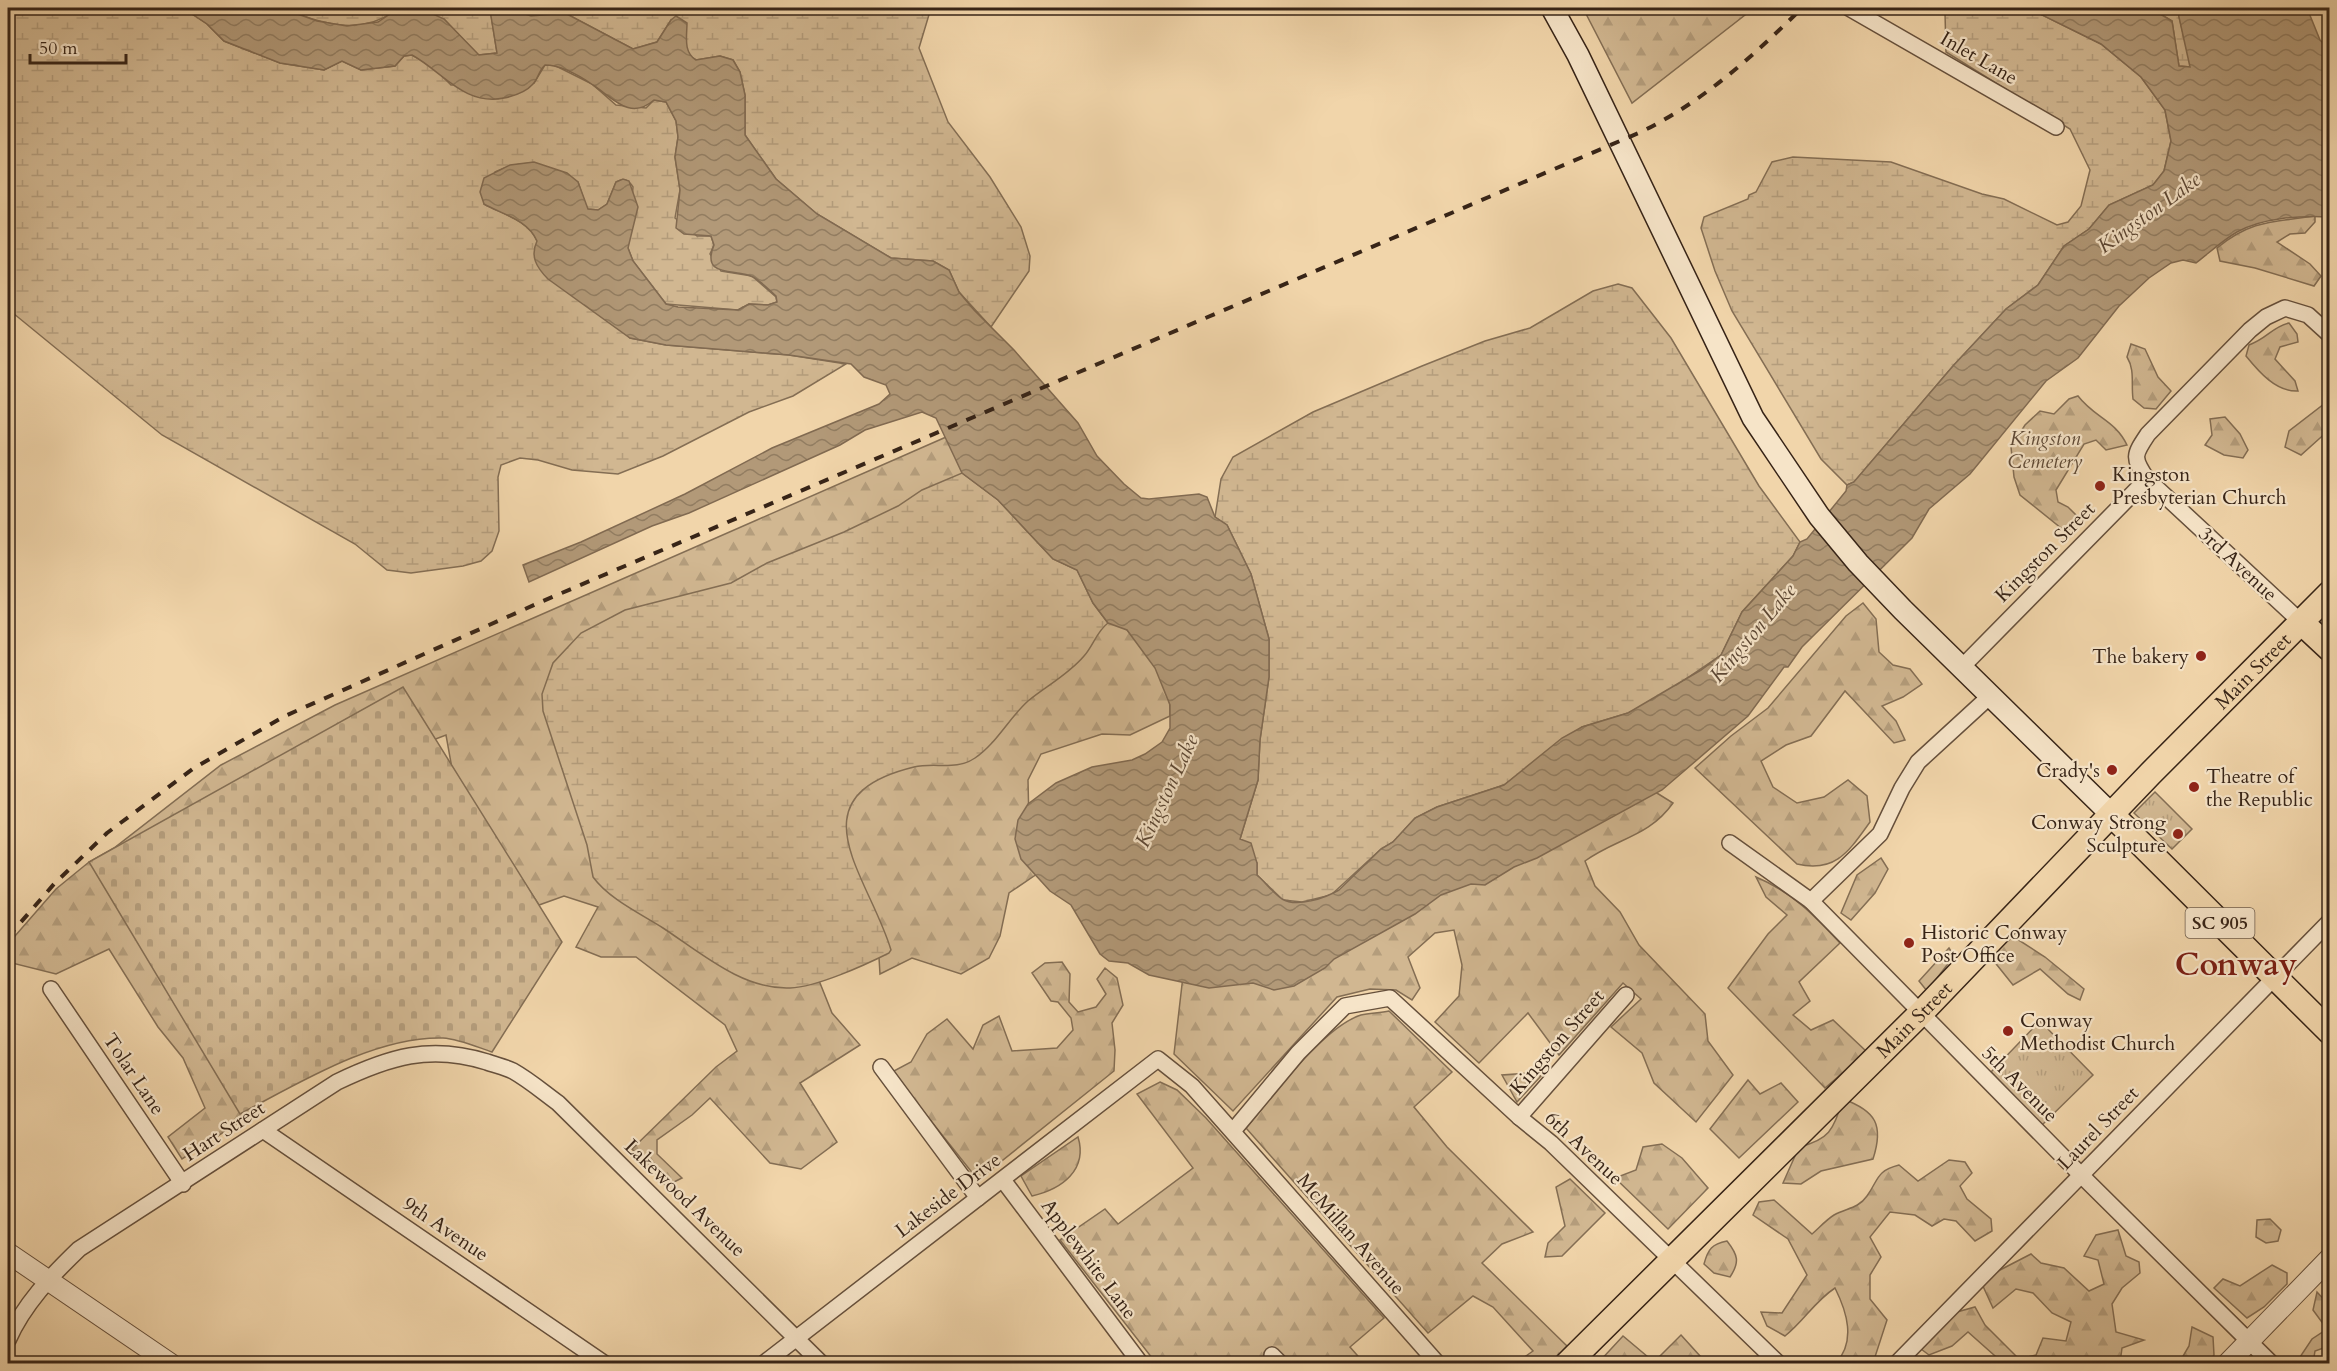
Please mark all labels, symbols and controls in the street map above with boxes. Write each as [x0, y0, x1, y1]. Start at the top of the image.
street label: Inlet Lane [1935, 25, 2023, 91]
scale bar [30, 27, 126, 65]
text: 50 m [39, 36, 78, 61]
water label: Kingston Lake [2091, 165, 2207, 260]
park label: Kingston Cemetery [2007, 425, 2083, 475]
place label: Kingston Presbyterian Church [2112, 461, 2287, 511]
marker: Kingston Presbyterian Church [2093, 479, 2107, 493]
street label: Kingston Street [1989, 495, 2102, 608]
street label: 3rd Avenue [2193, 521, 2283, 607]
water label: Kingston Lake [1703, 577, 1804, 689]
street label: Main Street [2208, 626, 2297, 715]
place label: The bakery [2092, 643, 2189, 670]
marker: The bakery [2194, 649, 2208, 663]
water label: Kingston Lake [1128, 729, 1206, 852]
place label: Crady's [2036, 757, 2100, 784]
marker: Crady's [2105, 763, 2119, 777]
place label: Theatre of the Republic [2206, 763, 2313, 813]
marker: Theatre of the Republic [2187, 780, 2201, 794]
place label: Conway Strong Sculpture [2031, 809, 2167, 859]
marker: Conway Strong Sculpture [2171, 827, 2185, 841]
road number: SC 905 [2186, 908, 2254, 938]
place label: Historic Conway Post Office [1921, 919, 2068, 969]
marker: Historic Conway Post Office [1902, 936, 1916, 950]
district label: Conway [2175, 943, 2297, 987]
street label: Main Street [1870, 975, 1959, 1064]
street label: Kingston Street [1504, 983, 1611, 1101]
place label: Conway Methodist Church [2020, 1007, 2175, 1057]
marker: Conway Methodist Church [2001, 1024, 2015, 1038]
street label: Tolar Lane [97, 1028, 171, 1120]
street label: 5th Avenue [1976, 1040, 2064, 1128]
street label: Laurel Street [2051, 1080, 2145, 1176]
street label: Hart Street [178, 1094, 271, 1168]
street label: 6th Avenue [1539, 1105, 1629, 1191]
street label: Lakewood Avenue [618, 1133, 752, 1263]
street label: Lakeside Drive [889, 1146, 1007, 1244]
street label: McMillan Avenue [1291, 1167, 1411, 1301]
street label: 9th Avenue [398, 1190, 494, 1268]
street label: Applewhite Lane [1035, 1193, 1143, 1325]

